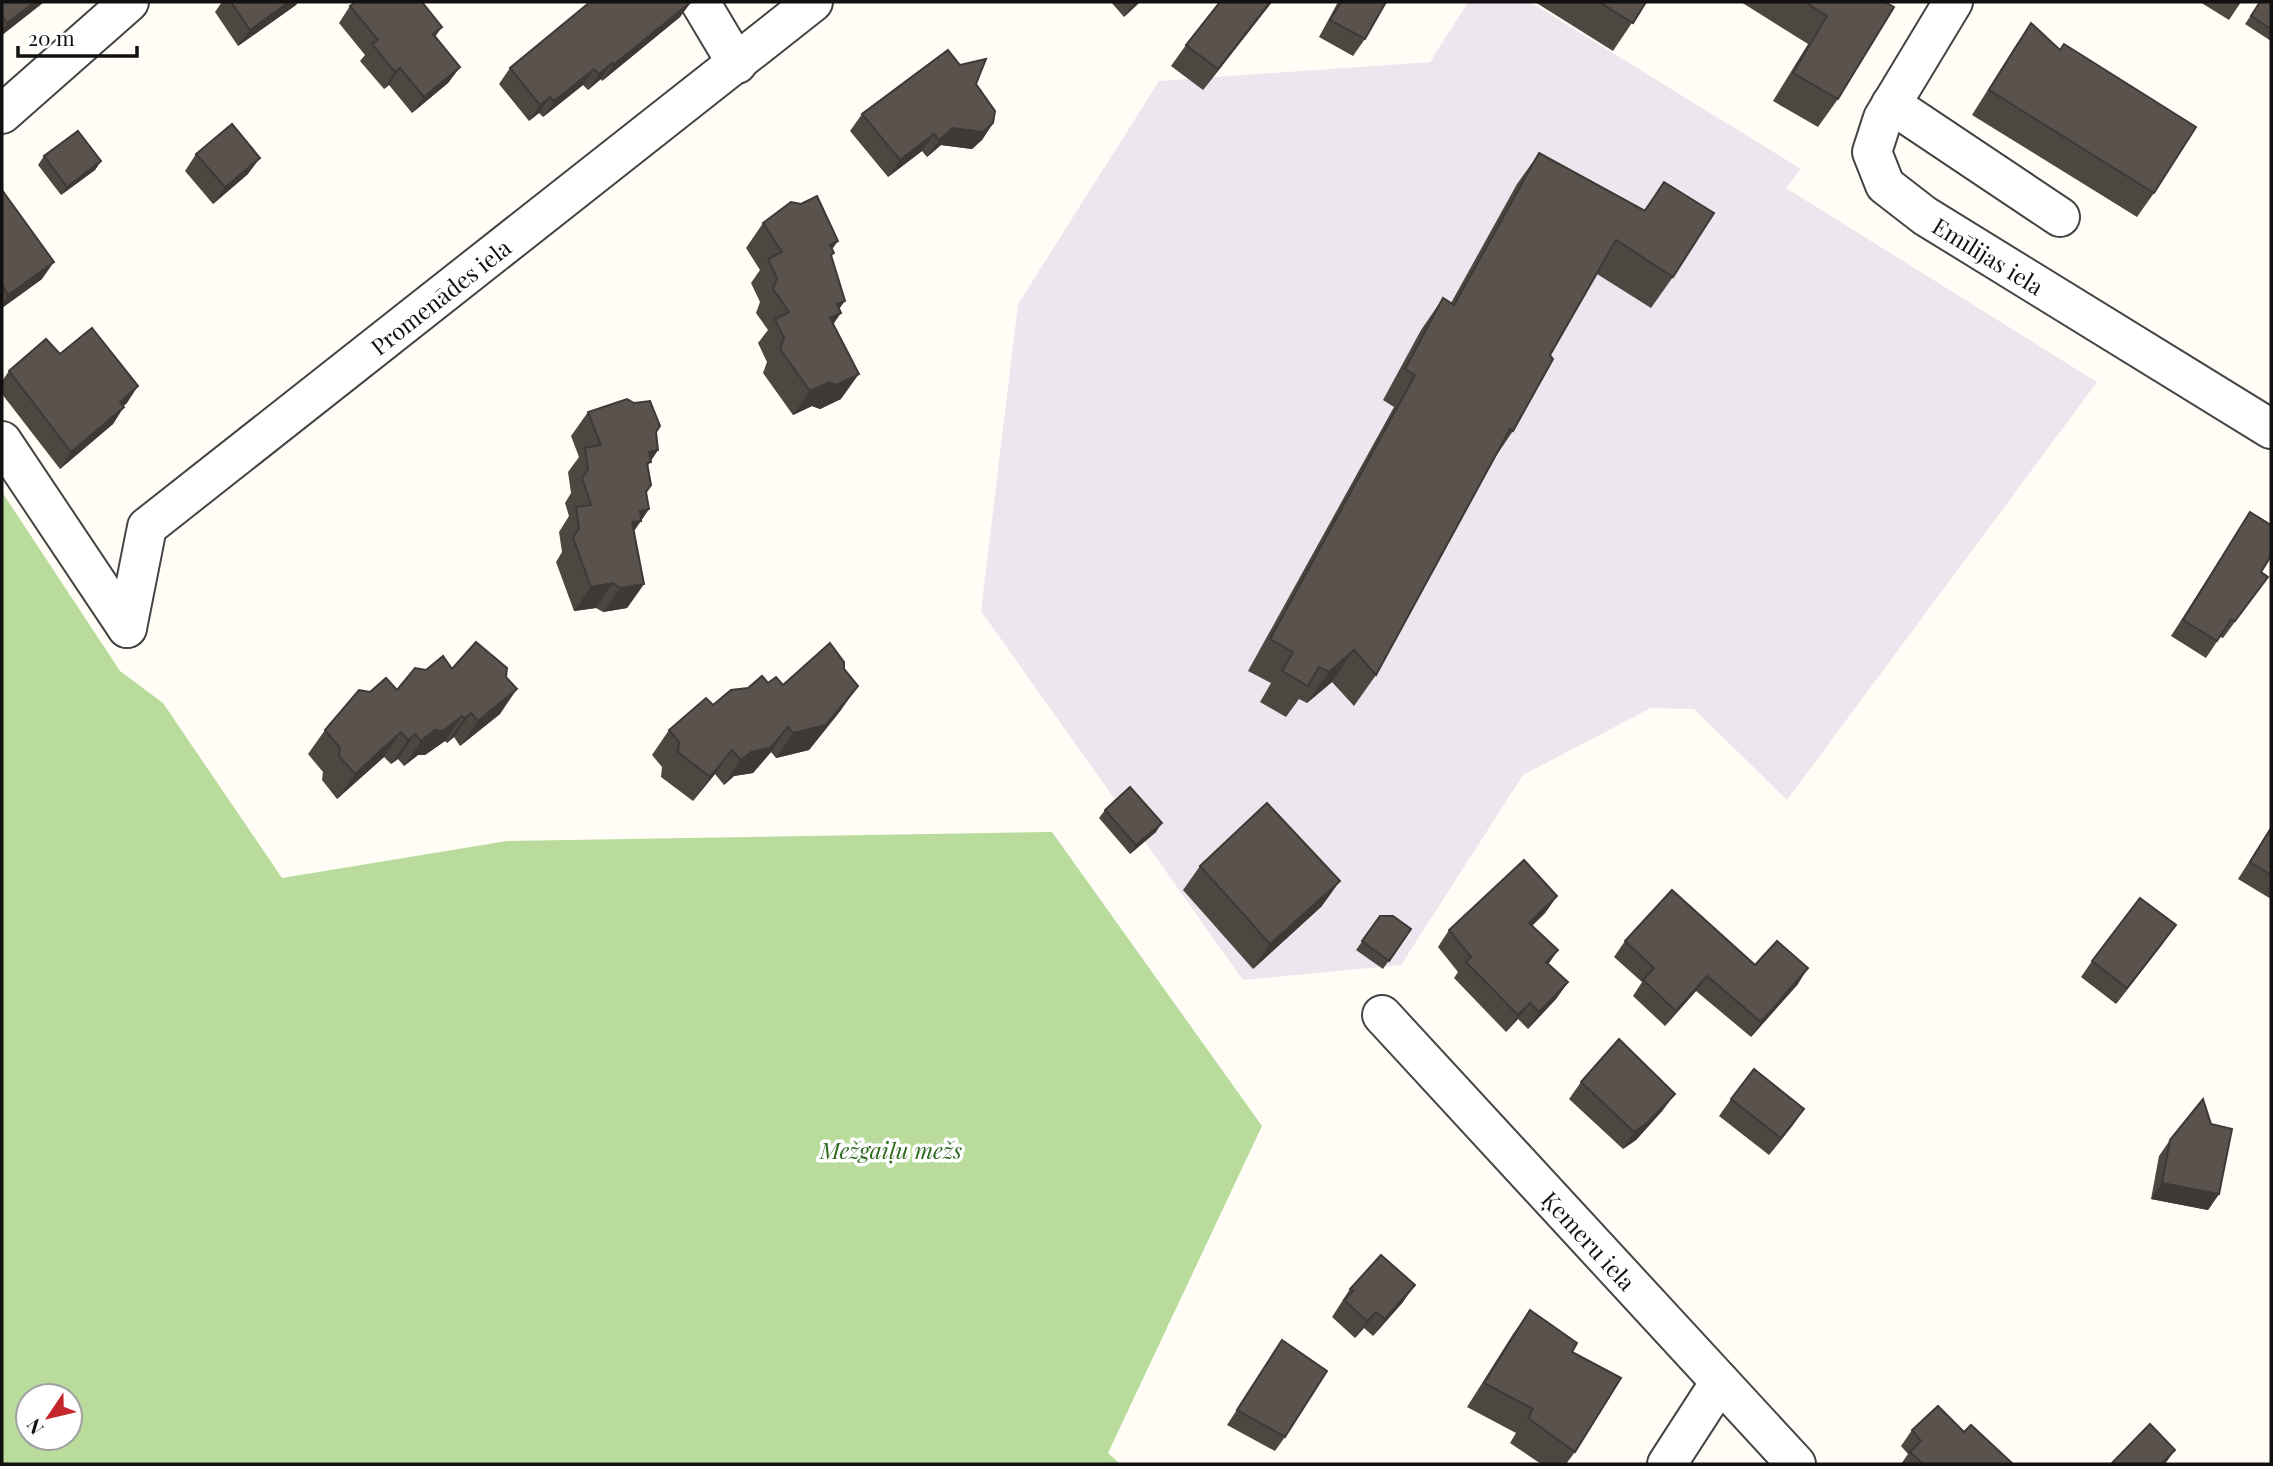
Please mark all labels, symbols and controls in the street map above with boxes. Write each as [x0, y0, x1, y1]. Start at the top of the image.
scale bar [18, 14, 136, 58]
text: 20 m [28, 23, 75, 51]
street label: Emīlijas iela [1927, 209, 2050, 301]
street label: Promenādes iela [363, 231, 517, 361]
park label: Mežgaiļu mežs [819, 1134, 962, 1165]
street label: Ķemeru iela [1536, 1184, 1643, 1297]
north arrow [14, 1382, 84, 1452]
text: N [20, 1414, 49, 1440]

